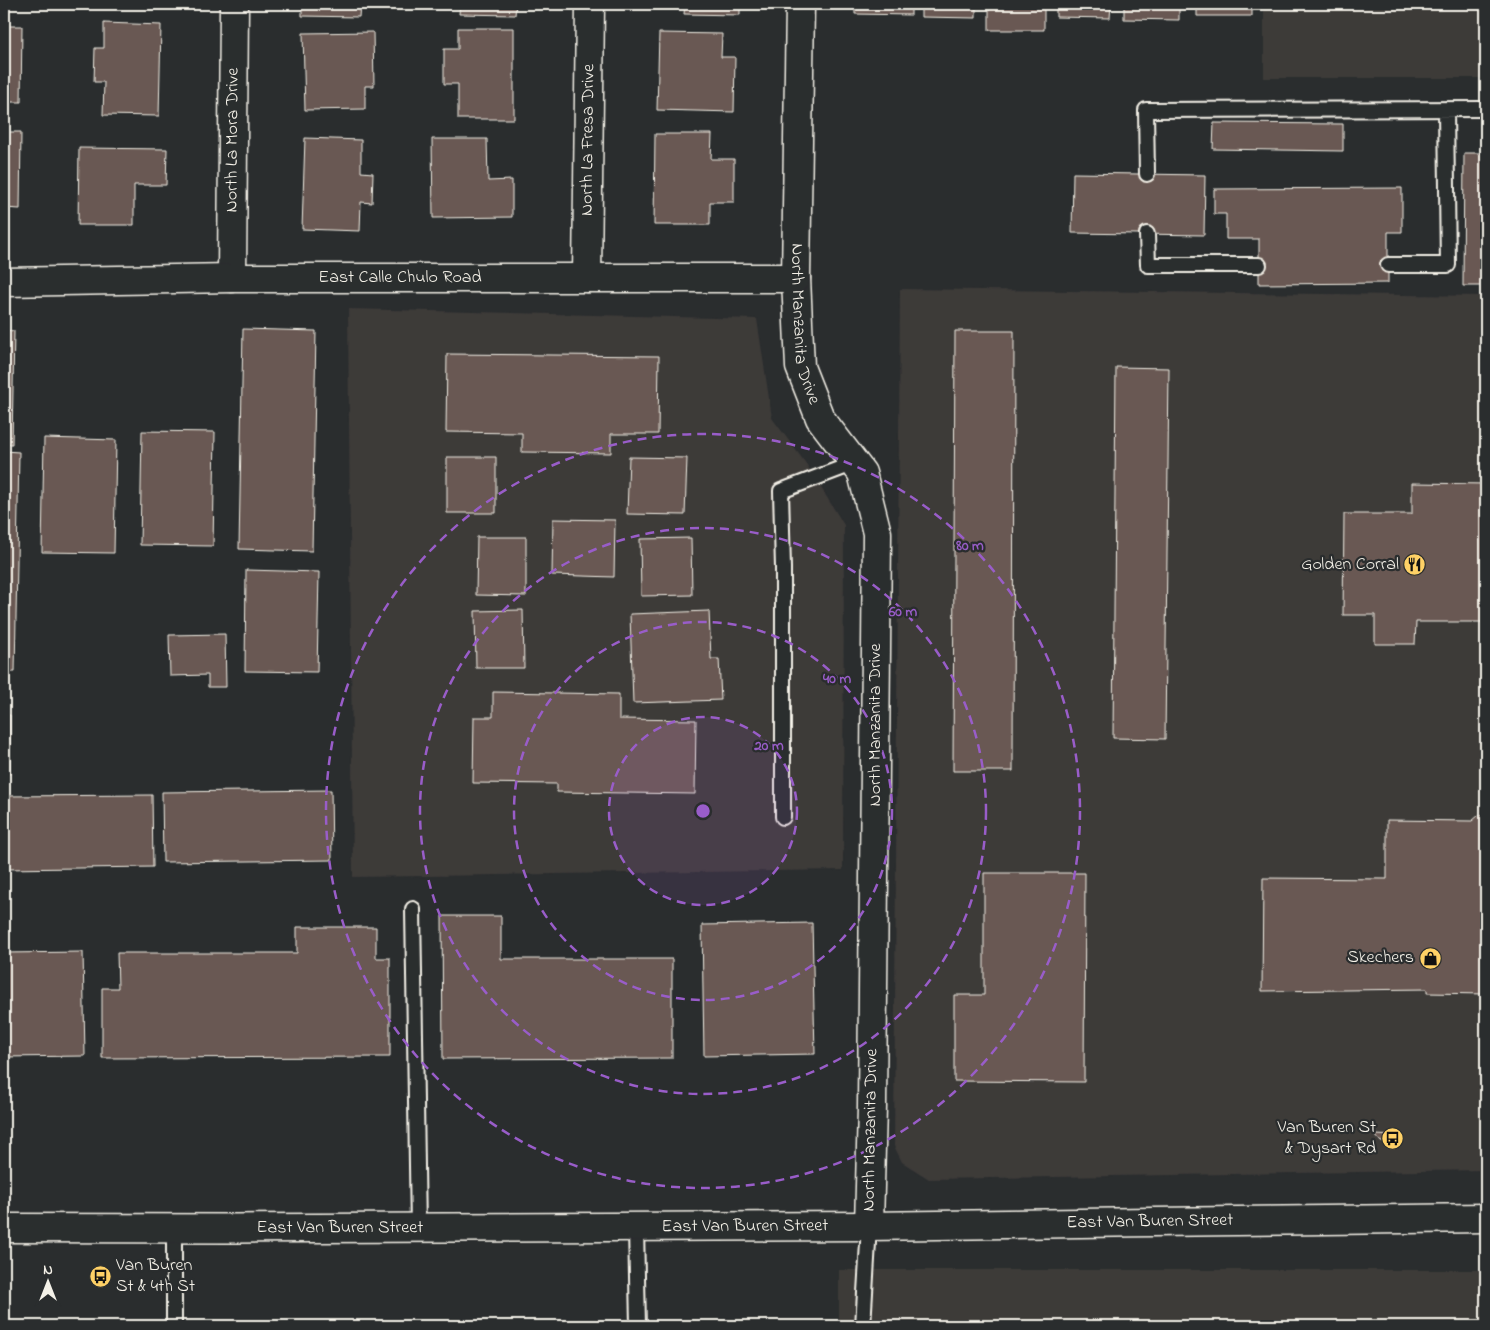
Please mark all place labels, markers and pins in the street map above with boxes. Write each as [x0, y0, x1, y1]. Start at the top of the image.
place label: Golden Corral [1301, 552, 1399, 578]
restaurant icon: Golden Corral [1403, 553, 1427, 577]
centre of rings [694, 802, 712, 820]
place label: Skechers [1347, 945, 1414, 971]
shop icon: Skechers [1418, 946, 1442, 970]
place label: Van Buren St & Dysart Rd [1276, 1115, 1376, 1162]
bus stop icon: Van Buren St & Dysart Rd [1380, 1126, 1404, 1150]
place label: Van Buren St & 4th St [115, 1253, 195, 1300]
bus stop icon: Van Buren St & 4th St [88, 1264, 112, 1288]

